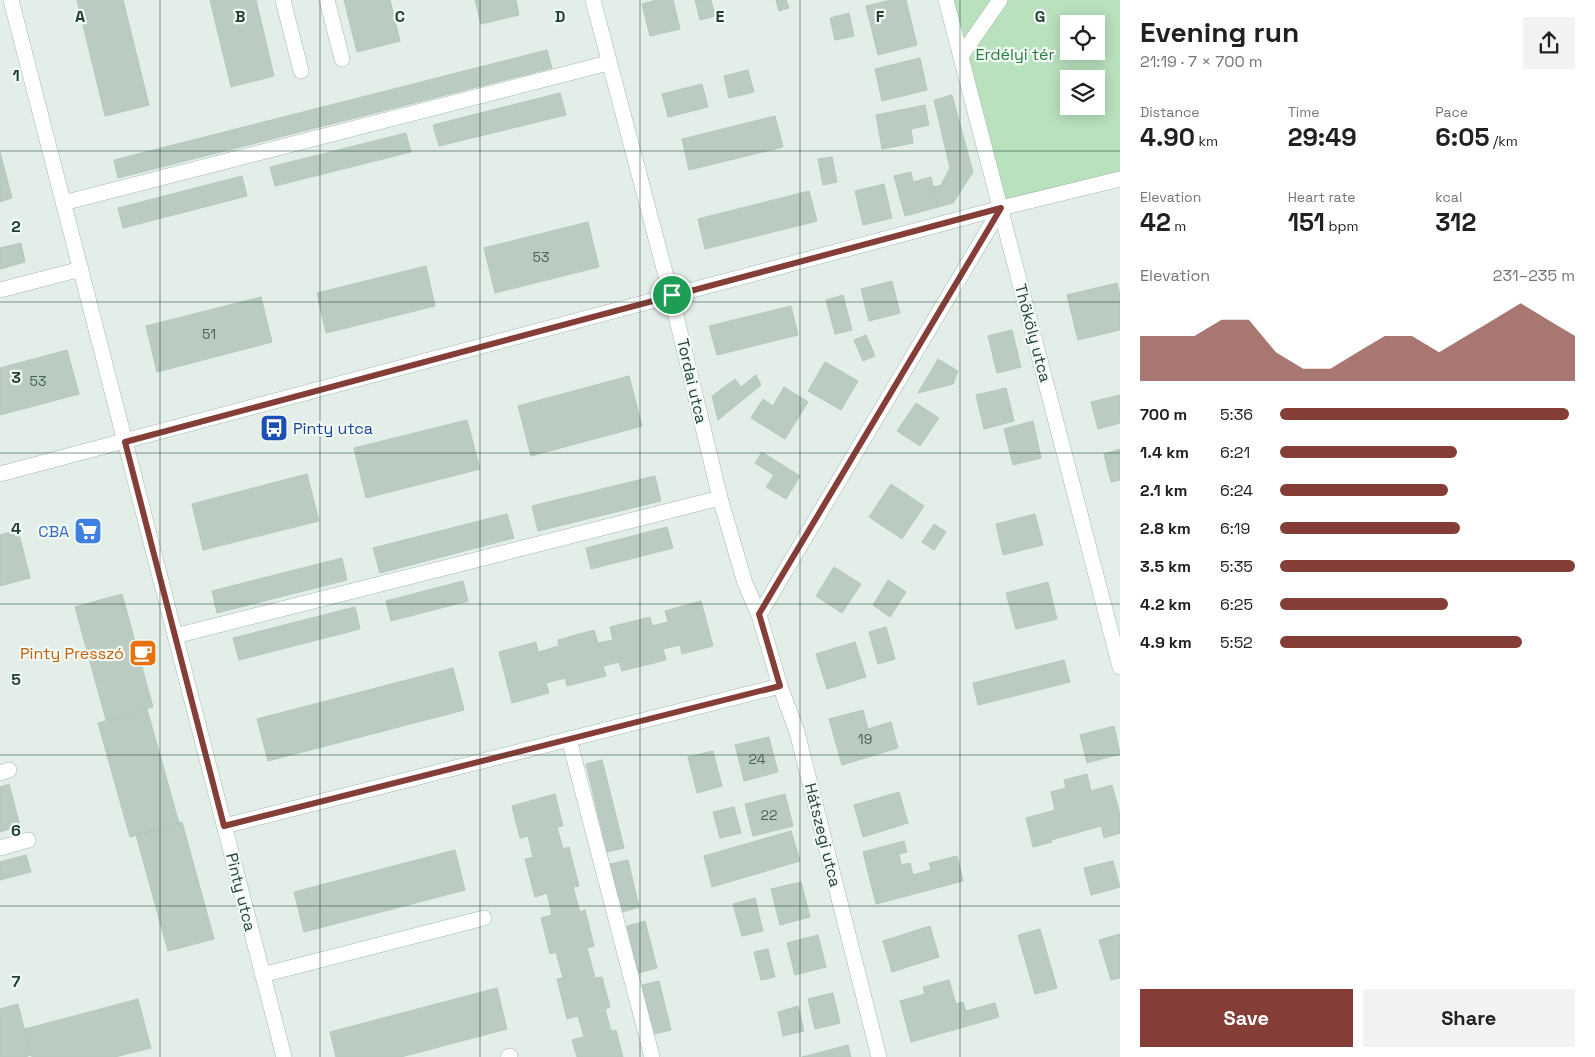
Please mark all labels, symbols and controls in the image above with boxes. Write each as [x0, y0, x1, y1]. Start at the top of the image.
text: A [75, 6, 85, 27]
text: B [235, 6, 245, 27]
text: C [395, 6, 405, 27]
text: D [555, 6, 565, 27]
text: E [716, 6, 725, 27]
text: F [876, 6, 885, 27]
text: G [1035, 6, 1045, 27]
text: Evening run [1140, 14, 1299, 50]
map controls [1060, 15, 1105, 115]
button: locate [1060, 15, 1105, 60]
button: share [1523, 17, 1575, 69]
park label: Erdélyi tér [976, 44, 1054, 65]
text: 21:19 · 7 × 700 m [1140, 51, 1263, 72]
text: 1 [12, 65, 20, 86]
button: layers [1060, 70, 1105, 115]
text: Distance [1140, 103, 1200, 121]
text: Time [1288, 103, 1320, 121]
text: Pace [1435, 103, 1468, 121]
text: 4.90 [1140, 121, 1195, 153]
text: 29:49 [1288, 121, 1357, 153]
text: 6:05 [1435, 121, 1489, 153]
text: km [1195, 132, 1218, 150]
text: /km [1489, 132, 1518, 150]
text: Elevation [1140, 188, 1201, 206]
text: Heart rate [1288, 188, 1356, 206]
text: kcal [1435, 188, 1462, 206]
text: 42 [1140, 206, 1171, 238]
text: 151 [1288, 206, 1325, 238]
text: 312 [1435, 206, 1476, 238]
text: 2 [11, 216, 21, 237]
text: m [1171, 217, 1186, 235]
text: bpm [1325, 217, 1358, 235]
house number: 53 [533, 248, 549, 266]
text: Elevation [1140, 265, 1210, 286]
text: 231–235 m [1493, 265, 1575, 286]
pin [651, 274, 693, 316]
icon: arrive [658, 281, 686, 309]
street label: Thököly utca [1010, 282, 1056, 384]
house number: 51 [202, 325, 216, 343]
street label: Tordai utca [672, 336, 712, 426]
text: 3 [11, 367, 21, 388]
house number: 53 [30, 372, 46, 390]
text: 700 m [1140, 404, 1187, 425]
text: 5:36 [1220, 404, 1253, 425]
bus stop icon: Pinty utca [259, 413, 289, 443]
place label: Pinty utca [293, 418, 373, 439]
text: 1.4 km [1140, 442, 1189, 463]
text: 6:21 [1220, 442, 1250, 463]
text: 2.1 km [1140, 480, 1187, 501]
text: 6:24 [1220, 480, 1253, 501]
supermarket icon: CBA [73, 516, 103, 546]
text: 4 [11, 518, 21, 539]
text: 2.8 km [1140, 518, 1191, 539]
text: 6:19 [1220, 518, 1250, 539]
place label: CBA [38, 521, 69, 542]
text: 3.5 km [1140, 556, 1191, 577]
text: 5:35 [1220, 556, 1253, 577]
text: 4.2 km [1140, 594, 1191, 615]
text: 6:25 [1220, 594, 1253, 615]
text: 4.9 km [1140, 632, 1192, 653]
text: 5:52 [1220, 632, 1253, 653]
cafe icon: Pinty Presszó [128, 638, 158, 668]
place label: Pinty Presszó [20, 643, 124, 664]
text: 5 [11, 669, 21, 690]
house number: 19 [858, 730, 872, 748]
house number: 24 [749, 750, 766, 768]
street label: Hátszegi utca [800, 781, 846, 889]
house number: 22 [761, 806, 777, 824]
text: 6 [11, 820, 21, 841]
street label: Pinty utca [221, 851, 261, 933]
text: 7 [12, 971, 21, 992]
button: Save [1140, 989, 1353, 1047]
button: Share [1363, 989, 1575, 1047]

